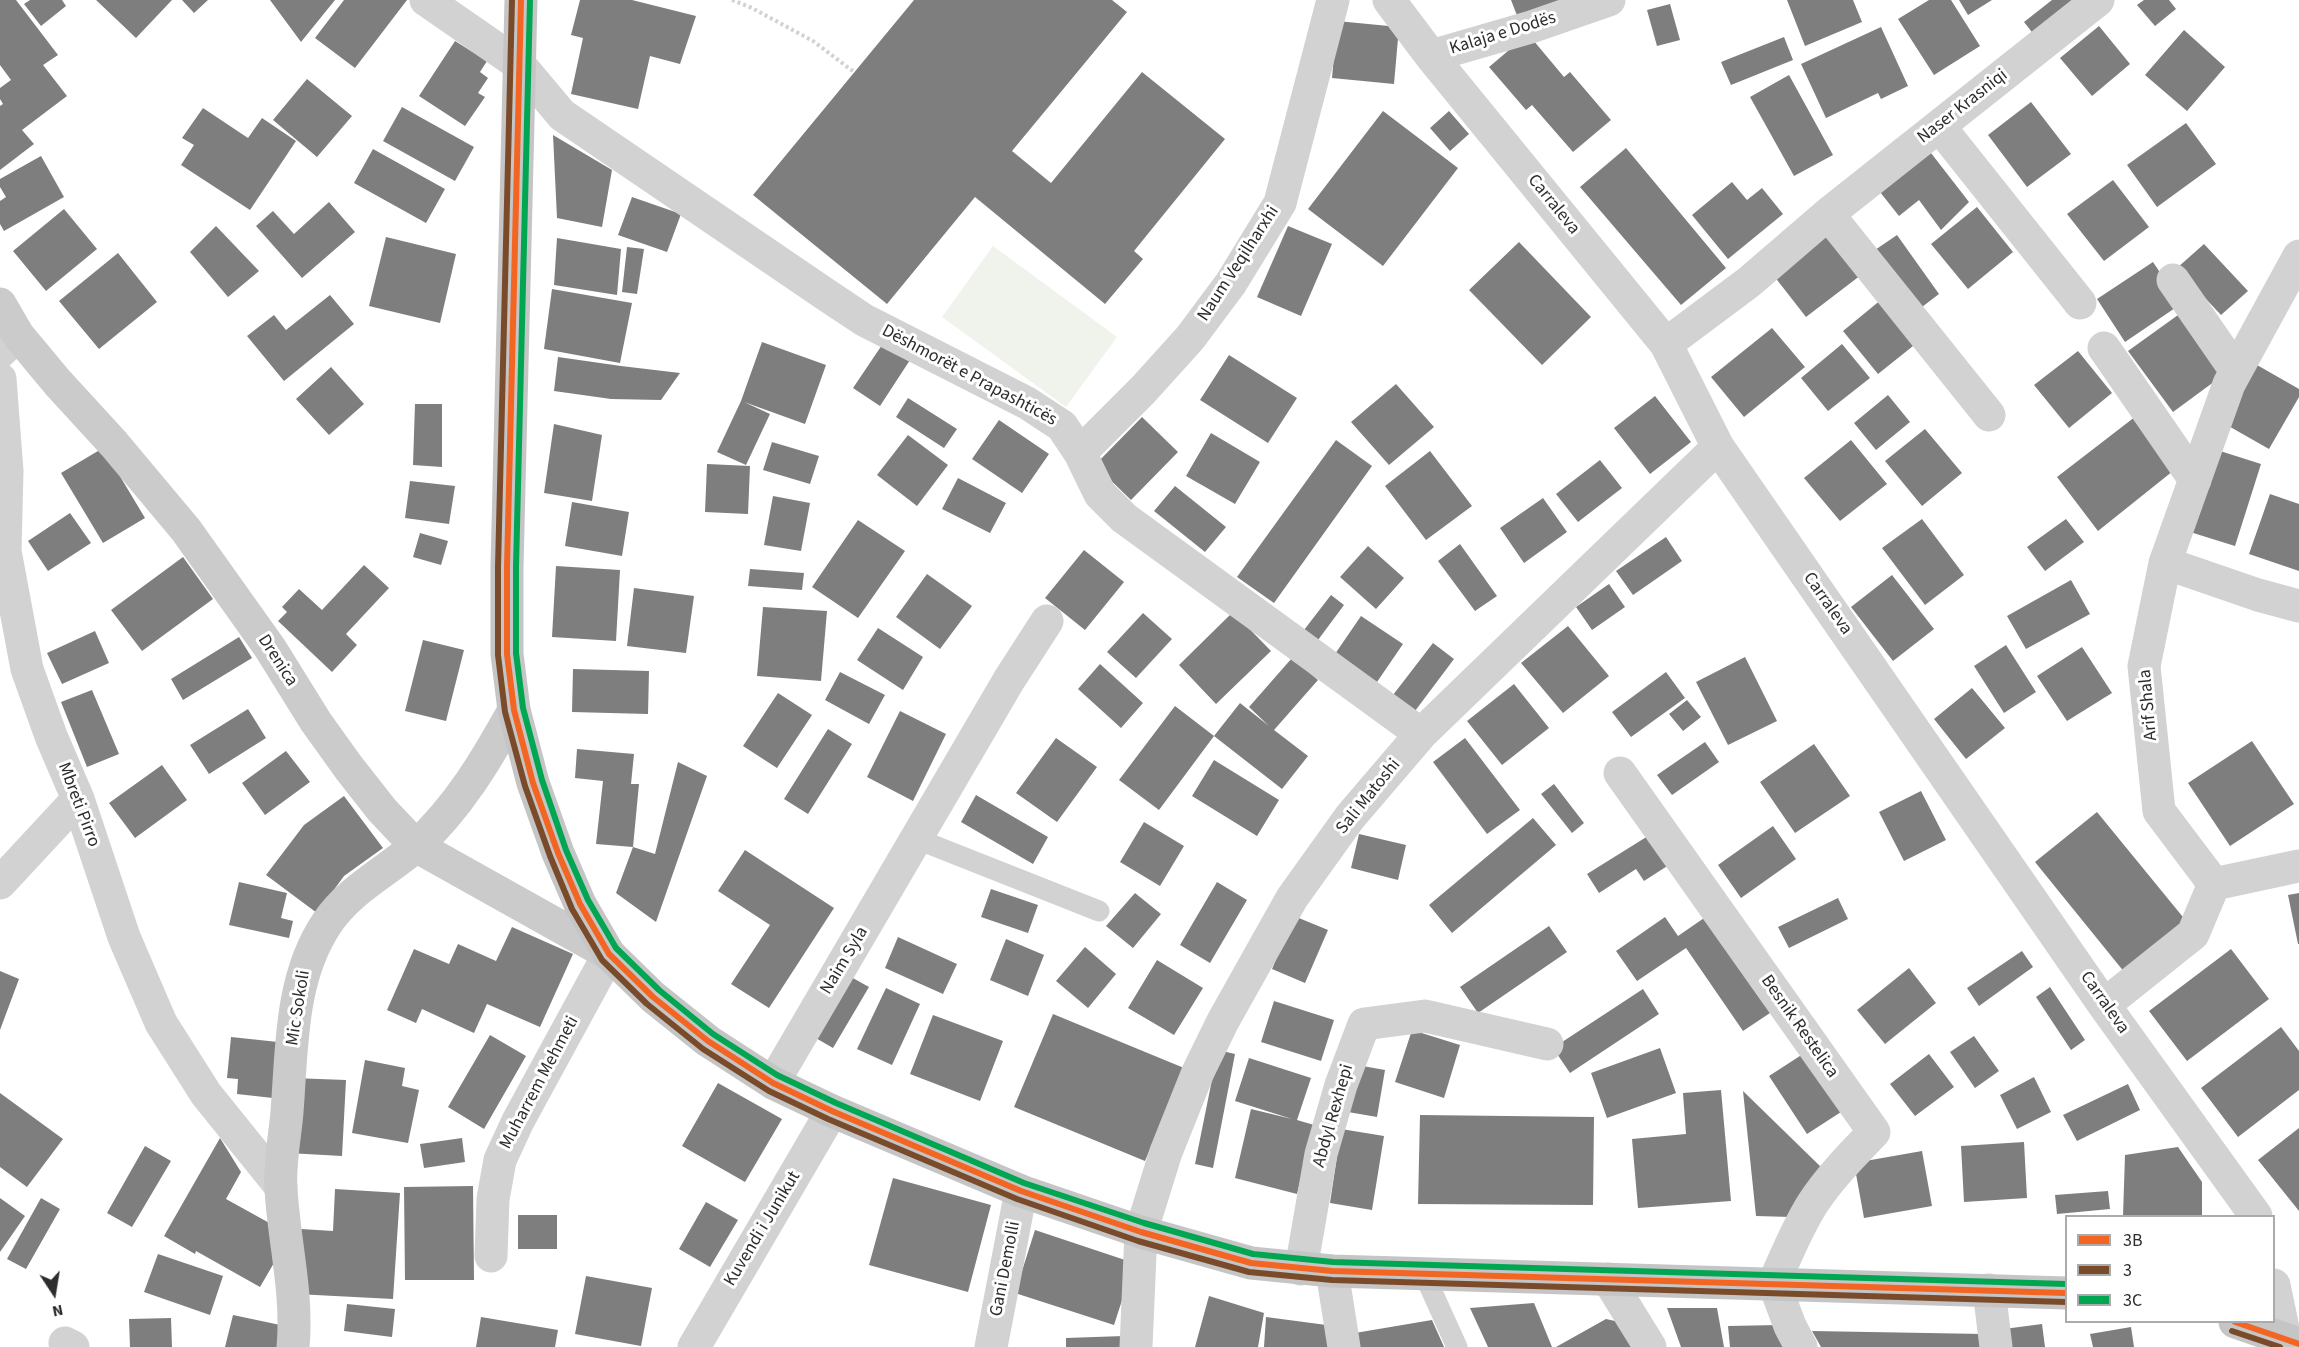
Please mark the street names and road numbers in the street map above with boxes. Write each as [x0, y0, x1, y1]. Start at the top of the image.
street label: Kalaja e Dodës [1447, 8, 1559, 60]
street label: Naser Krasniqi [1914, 65, 2012, 149]
street label: Carraleva [1522, 171, 1584, 239]
street label: Naum Veqilharxhi [1194, 202, 1284, 326]
street label: Dëshmorët e Prapashticës [878, 321, 1060, 431]
street label: Carraleva [1798, 569, 1856, 639]
street label: Drenica [252, 631, 302, 691]
street label: Arif Shala [2135, 668, 2163, 742]
street label: Sali Matoshi [1332, 755, 1406, 839]
street label: Mbreti Pirro [52, 760, 104, 850]
street label: Naim Syla [816, 923, 874, 999]
street label: Carraleva [2075, 968, 2133, 1038]
street label: Mic Sokoli [282, 969, 316, 1047]
street label: Besnik Restelica [1755, 971, 1843, 1083]
street label: Muharrem Mehmeti [496, 1013, 584, 1153]
street label: Abdyl Rexhepi [1309, 1062, 1359, 1170]
street label: Kuvendi i Junikut [720, 1168, 806, 1290]
street label: Gani Demolli [986, 1220, 1026, 1318]

